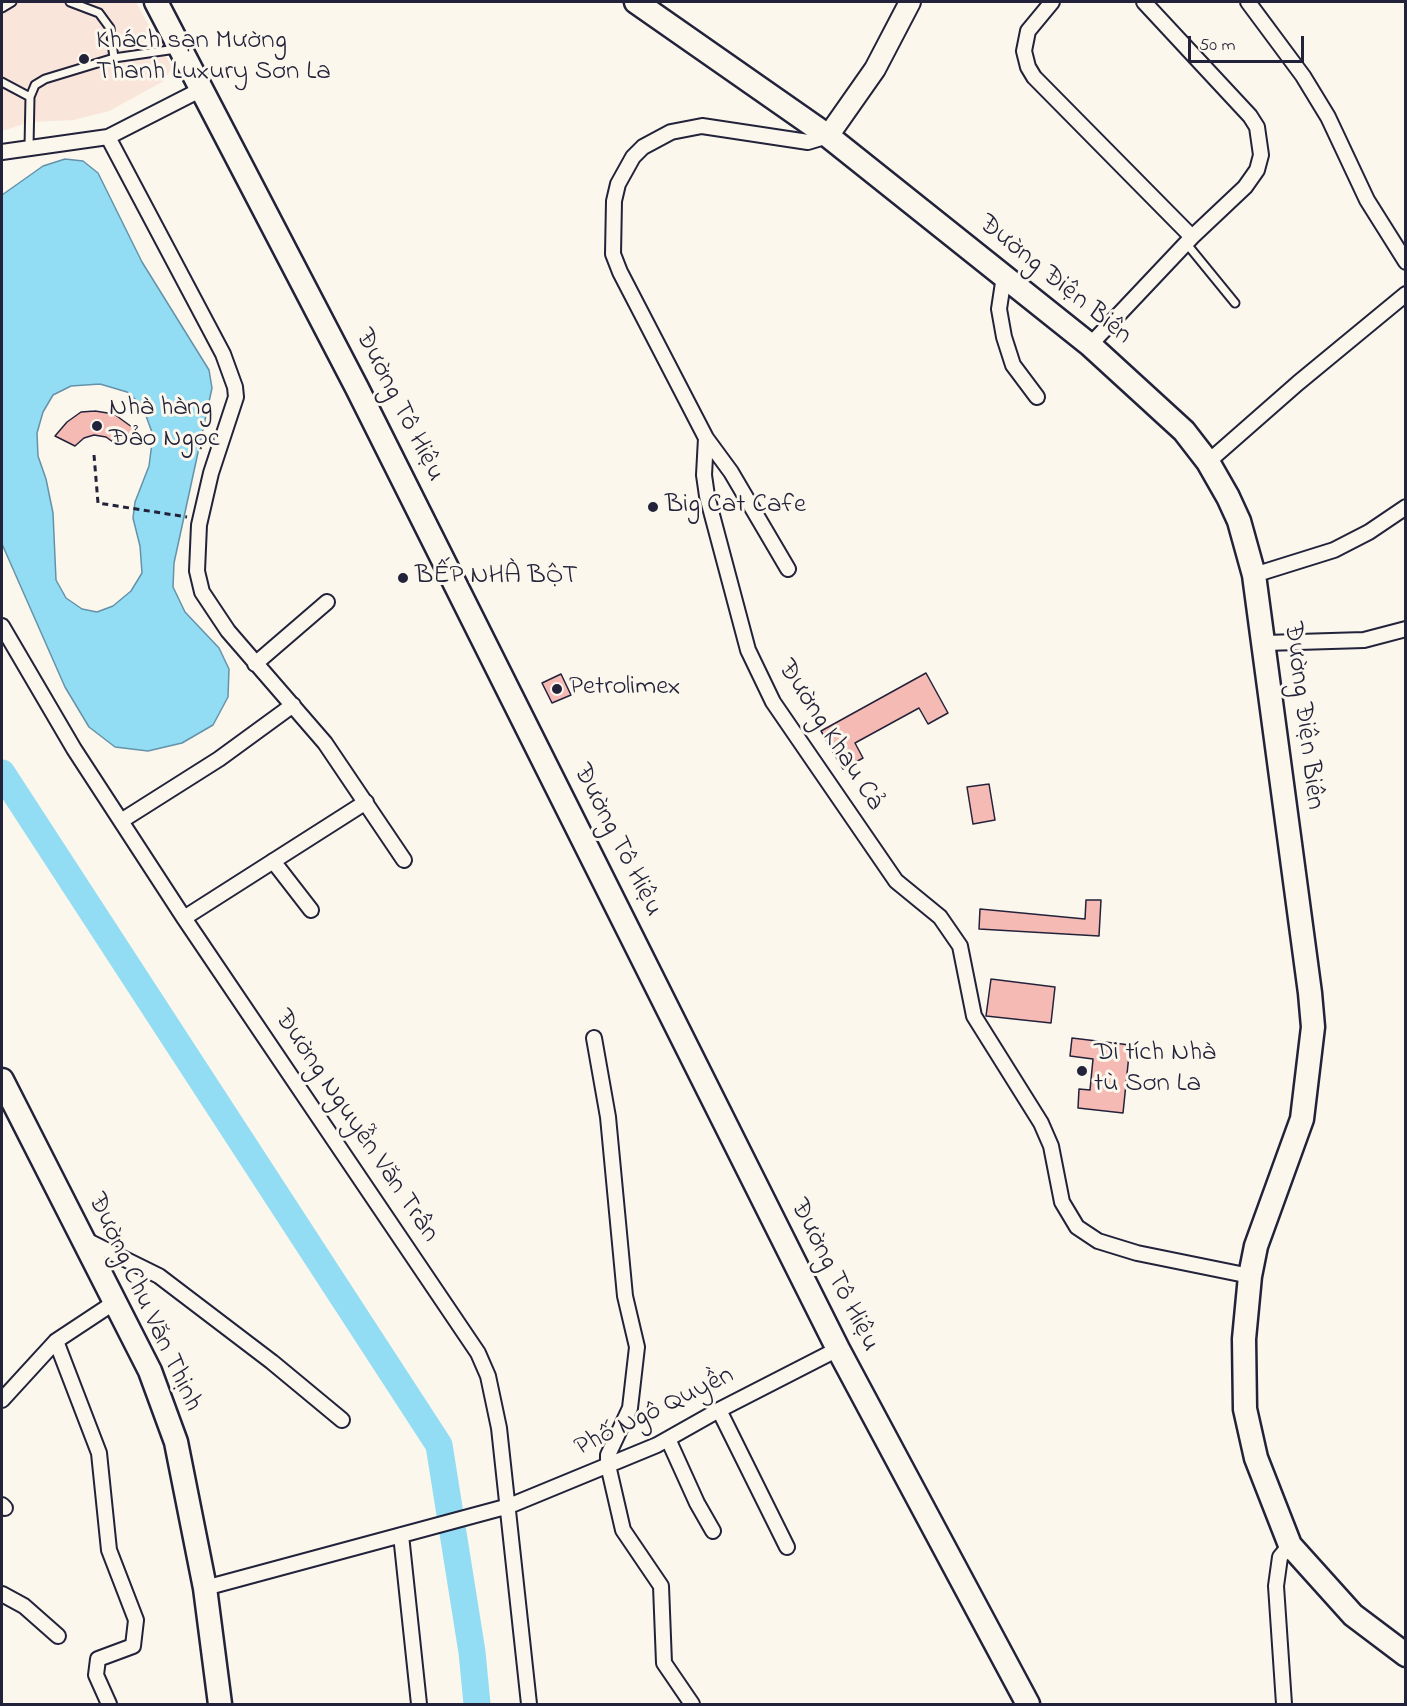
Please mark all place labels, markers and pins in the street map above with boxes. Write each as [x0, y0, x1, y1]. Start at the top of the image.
place label: Khách sạn Mường Thanh Luxury Sơn La [96, 27, 331, 90]
marker: Khách sạn Mường Thanh Luxury Sơn La [77, 52, 91, 66]
place label: Nhà hàng Đảo Ngọc [109, 394, 220, 457]
marker: Nhà hàng Đảo Ngọc [90, 419, 104, 433]
place label: Big Cat Cafe [665, 491, 806, 523]
marker: Big Cat Cafe [646, 500, 660, 514]
place label: BẾP NHÀ BỘT [415, 562, 578, 594]
marker: BẾP NHÀ BỘT [396, 571, 410, 585]
place label: Petrolimex [569, 673, 680, 705]
marker: Petrolimex [550, 682, 564, 696]
place label: Di tích Nhà tù Sơn La [1094, 1039, 1216, 1102]
marker: Di tích Nhà tù Sơn La [1075, 1064, 1089, 1078]

